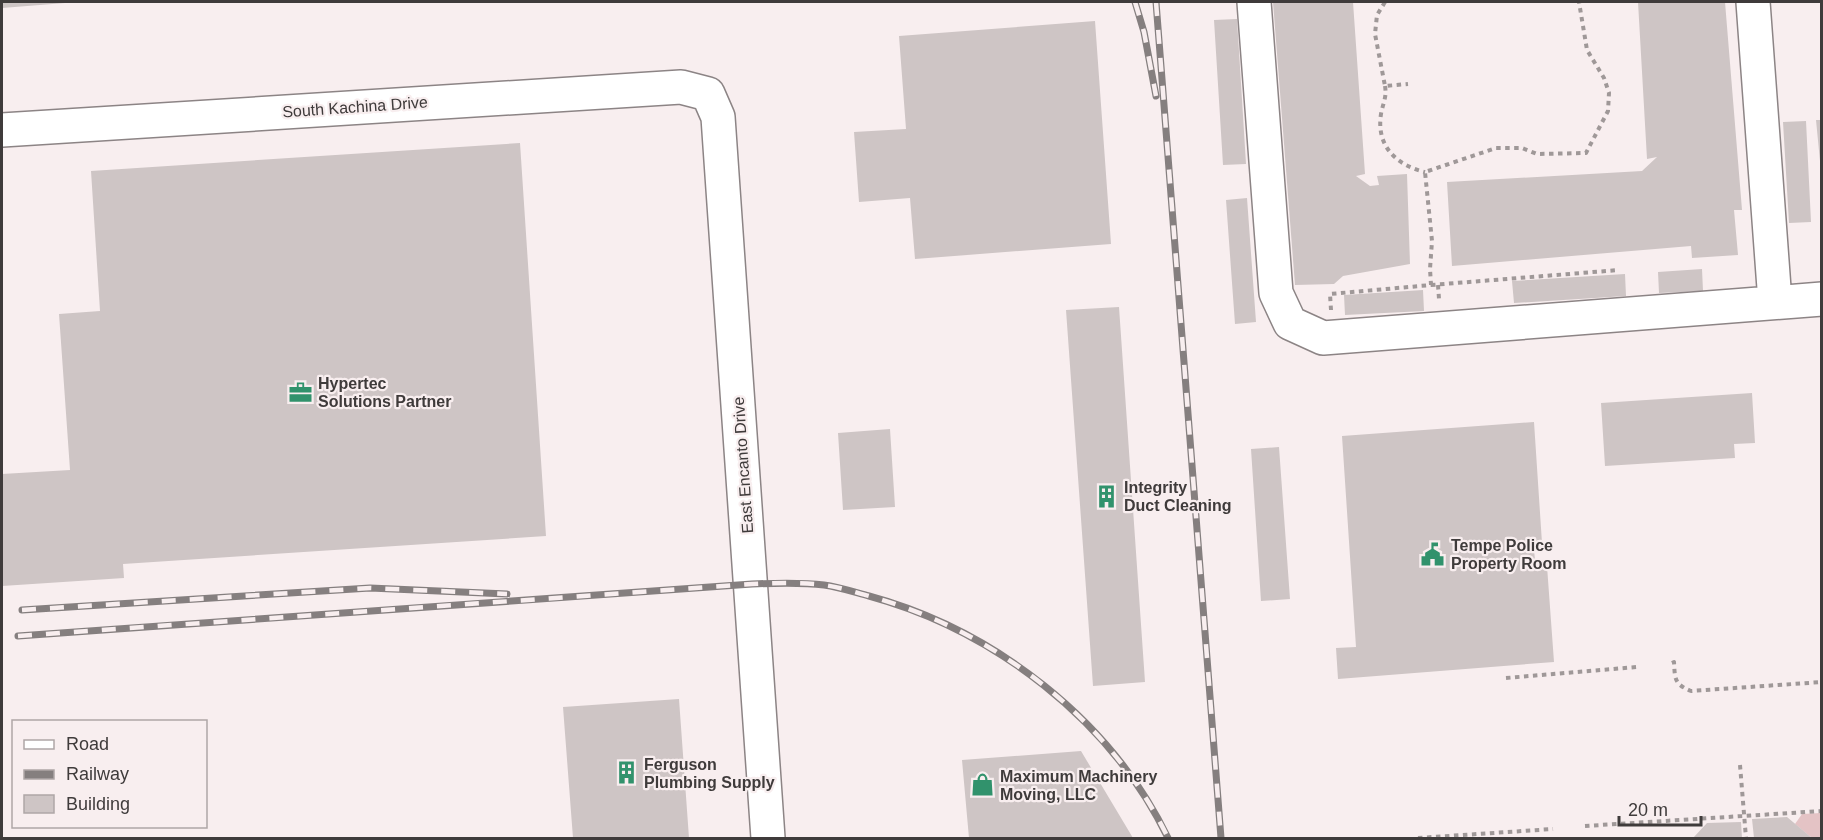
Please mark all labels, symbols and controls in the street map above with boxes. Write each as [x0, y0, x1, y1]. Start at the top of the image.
street label: South Kachina Drive [282, 93, 428, 121]
place label: Hypertec Solutions Partner [318, 375, 451, 410]
office icon: Hypertec Solutions Partner [287, 379, 313, 405]
street label: East Encanto Drive [730, 396, 756, 534]
place label: Integrity Duct Cleaning [1124, 479, 1232, 514]
building icon: Integrity Duct Cleaning [1093, 483, 1119, 509]
place label: Tempe Police Property Room [1451, 537, 1567, 572]
public building icon: Tempe Police Property Room [1420, 541, 1446, 567]
legend [12, 720, 207, 828]
text: Road [66, 734, 109, 754]
place label: Ferguson Plumbing Supply [644, 756, 775, 791]
building icon: Ferguson Plumbing Supply [613, 760, 639, 786]
text: Railway [66, 764, 129, 784]
place label: Maximum Machinery Moving, LLC [1000, 768, 1157, 803]
shop icon: Maximum Machinery Moving, LLC [969, 772, 995, 798]
scale bar [1619, 789, 1702, 827]
text: Building [66, 794, 130, 814]
text: 20 m [1628, 800, 1668, 820]

